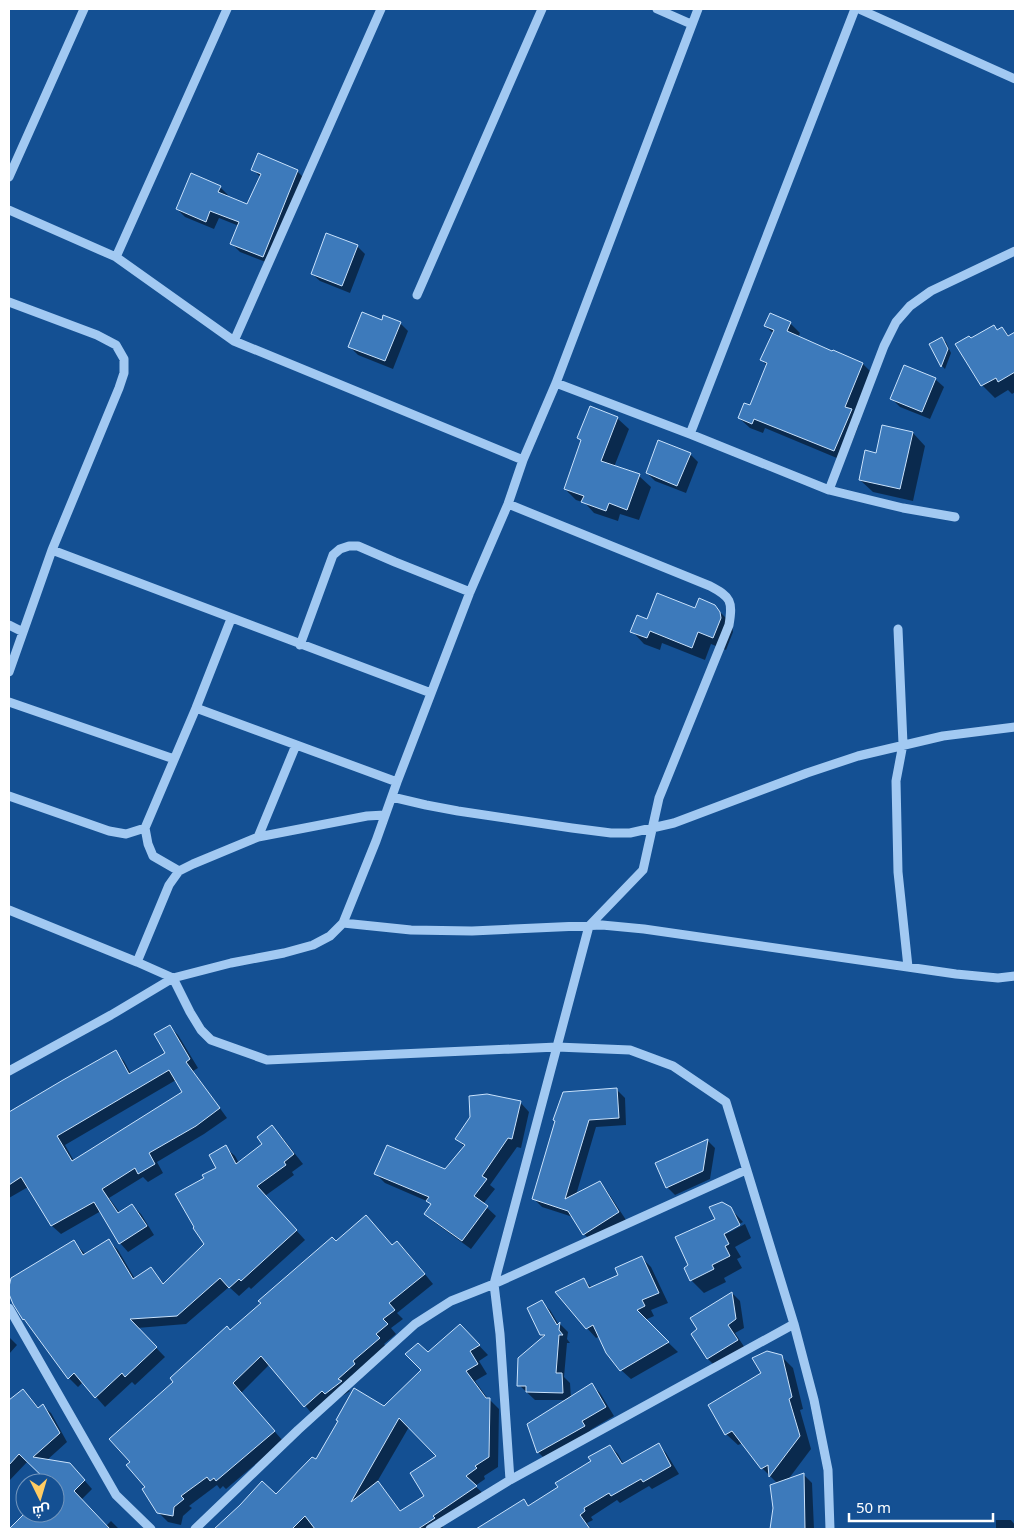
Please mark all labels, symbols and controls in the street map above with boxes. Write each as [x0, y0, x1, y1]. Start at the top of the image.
north arrow [15, 1473, 65, 1523]
scale bar [849, 1490, 993, 1522]
text: 50 m [856, 1497, 891, 1517]
text: ش [31, 1501, 51, 1522]

